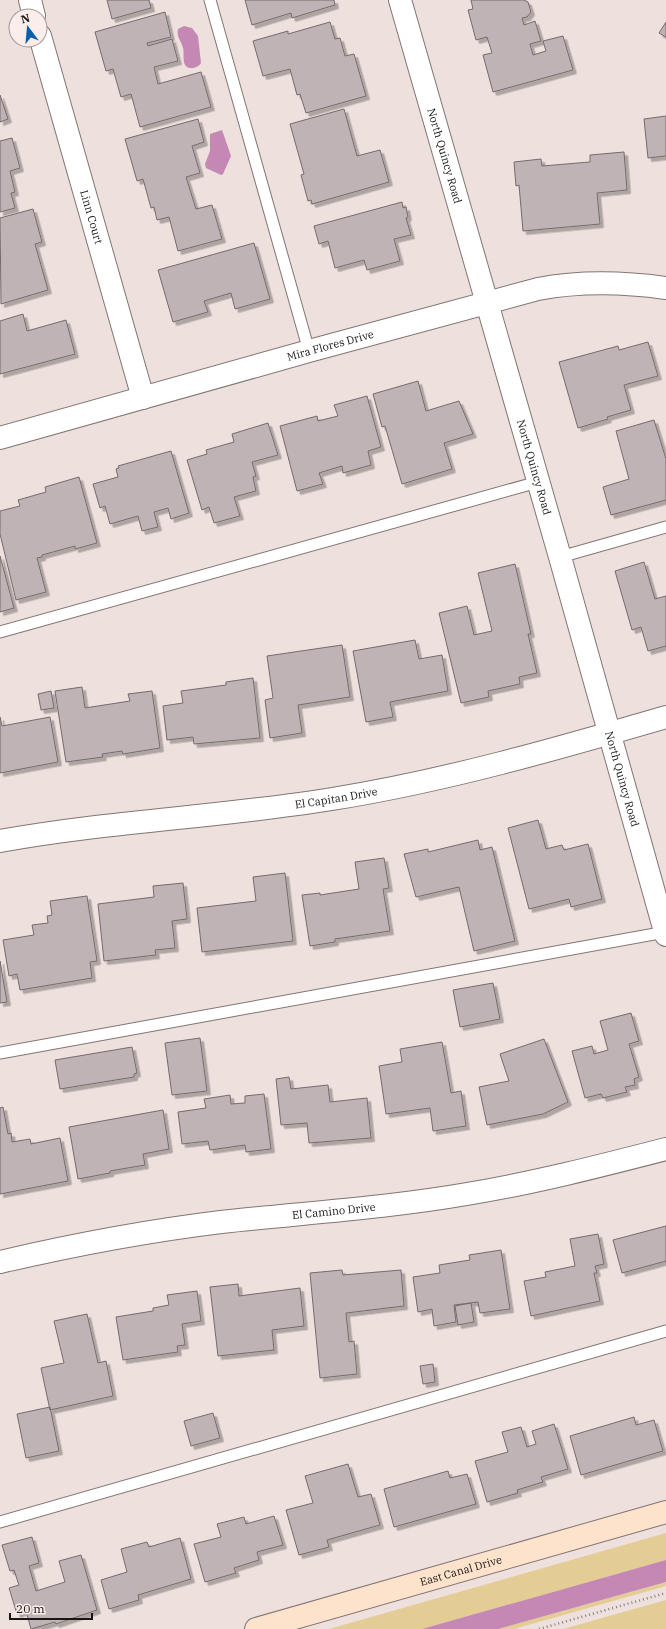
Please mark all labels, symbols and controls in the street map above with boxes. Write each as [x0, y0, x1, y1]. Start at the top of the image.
north arrow [8, 8, 48, 48]
text: N [19, 10, 32, 26]
street label: North Quincy Road [424, 106, 465, 205]
street label: Linn Court [77, 188, 106, 246]
street label: Mira Flores Drive [285, 327, 375, 364]
street label: North Quincy Road [514, 418, 555, 517]
street label: North Quincy Road [602, 730, 642, 829]
street label: El Capitan Drive [294, 784, 379, 812]
street label: El Camino Drive [291, 1200, 376, 1222]
street label: East Canal Drive [418, 1552, 504, 1589]
scale bar [10, 1595, 92, 1621]
text: 20 m [16, 1601, 45, 1616]

